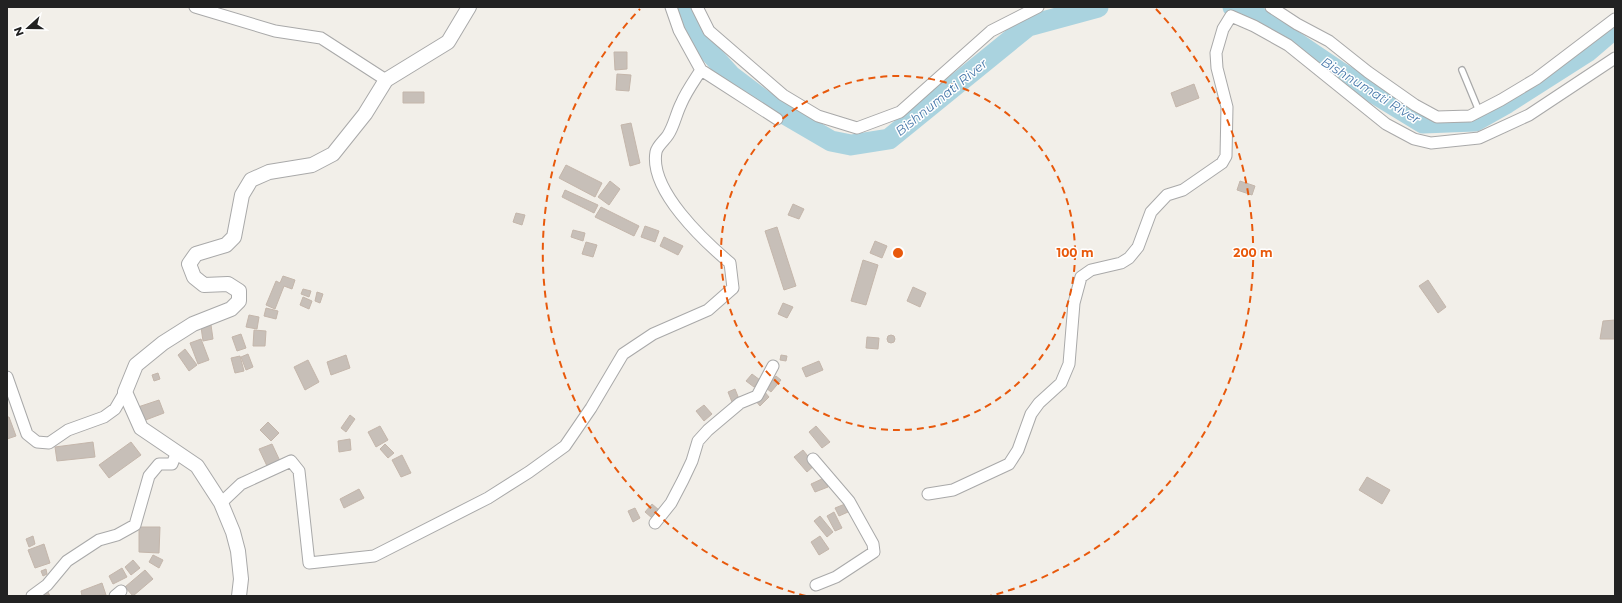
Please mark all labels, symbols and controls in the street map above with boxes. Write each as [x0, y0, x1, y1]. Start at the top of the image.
north arrow [8, 8, 48, 48]
text: N [11, 25, 27, 38]
water label: Bishnumati River [1319, 53, 1424, 127]
water label: Bishnumati River [892, 55, 991, 139]
text: 100 m [1057, 245, 1093, 260]
text: 200 m [1233, 245, 1273, 260]
centre of rings [891, 246, 905, 260]

